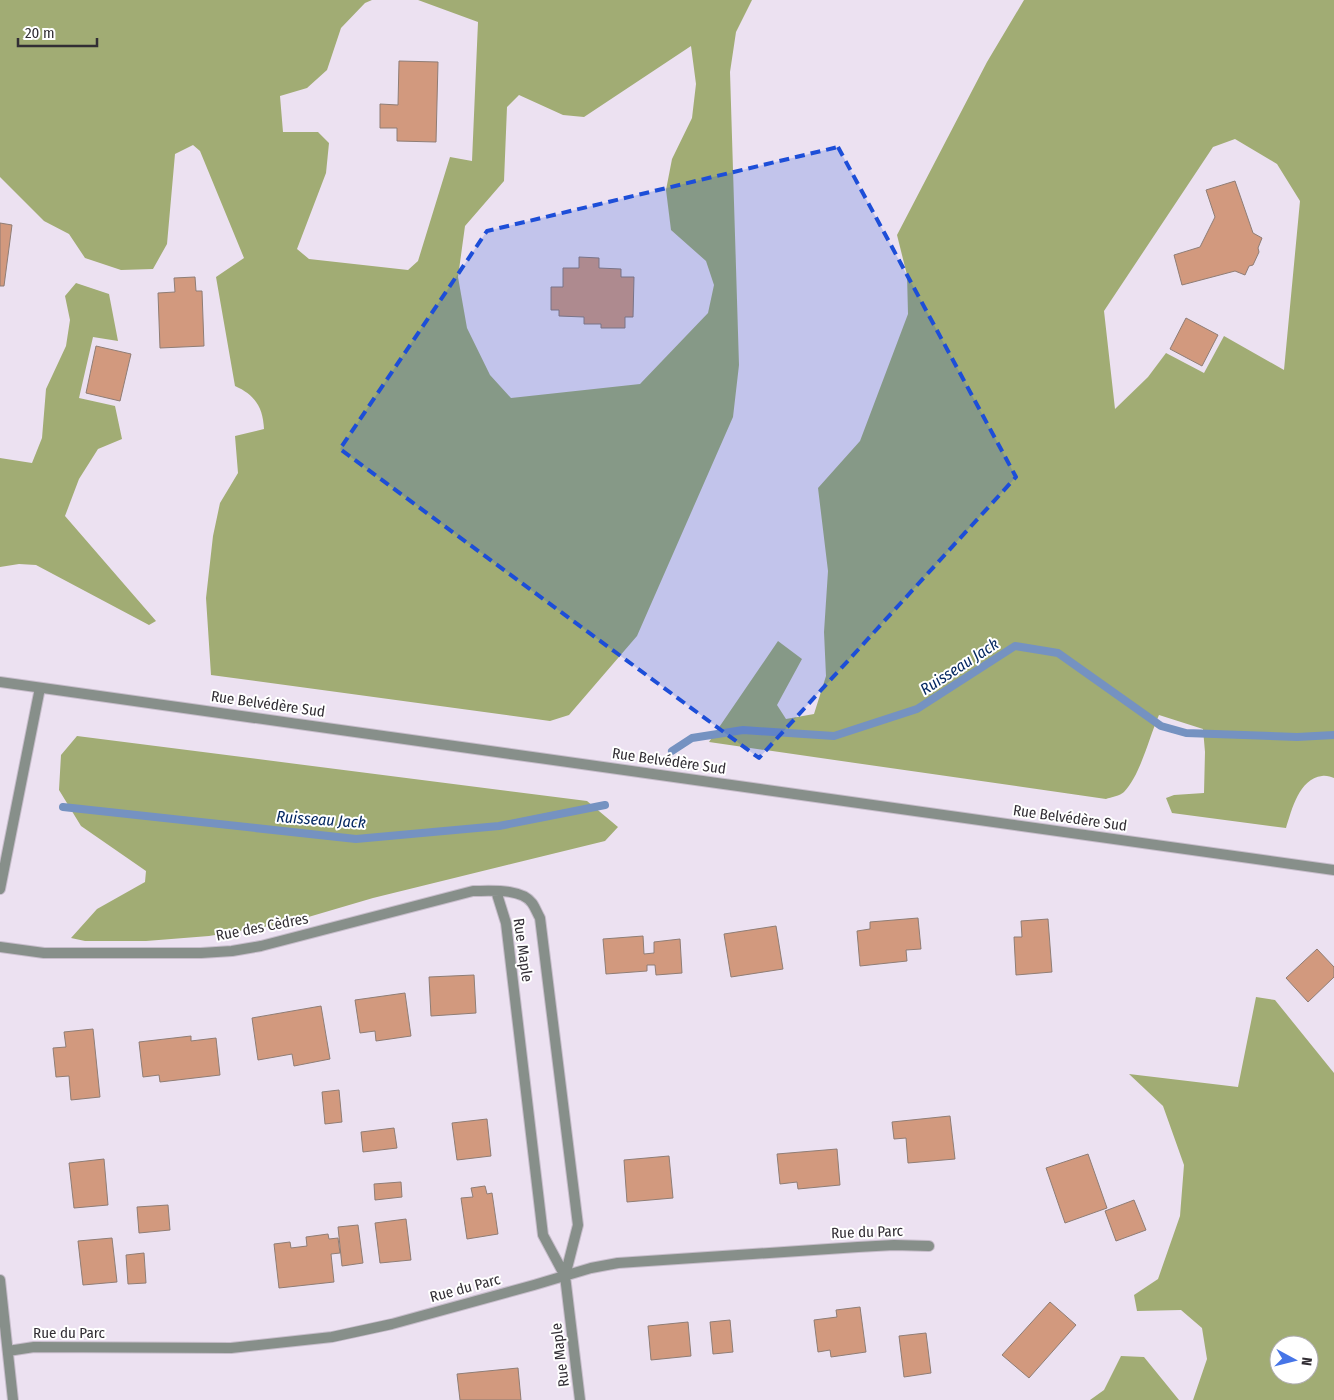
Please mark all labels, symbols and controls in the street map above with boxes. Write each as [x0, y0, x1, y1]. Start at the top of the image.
scale bar [18, 15, 96, 47]
text: 20 m [25, 24, 55, 42]
water label: Ruisseau Jack [917, 634, 1002, 699]
street label: Rue Belvédère Sud [210, 687, 326, 721]
street label: Rue Belvédère Sud [611, 744, 727, 778]
street label: Rue Belvédère Sud [1012, 801, 1128, 835]
water label: Ruisseau Jack [276, 807, 366, 832]
street label: Rue des Cèdres [214, 909, 310, 945]
street label: Rue Maple [510, 917, 536, 983]
street label: Rue du Parc [831, 1222, 904, 1242]
street label: Rue du Parc [428, 1270, 503, 1306]
street label: Rue Maple [547, 1322, 573, 1388]
street label: Rue du Parc [33, 1324, 106, 1342]
north arrow [1269, 1335, 1319, 1385]
text: N [1297, 1356, 1315, 1367]

